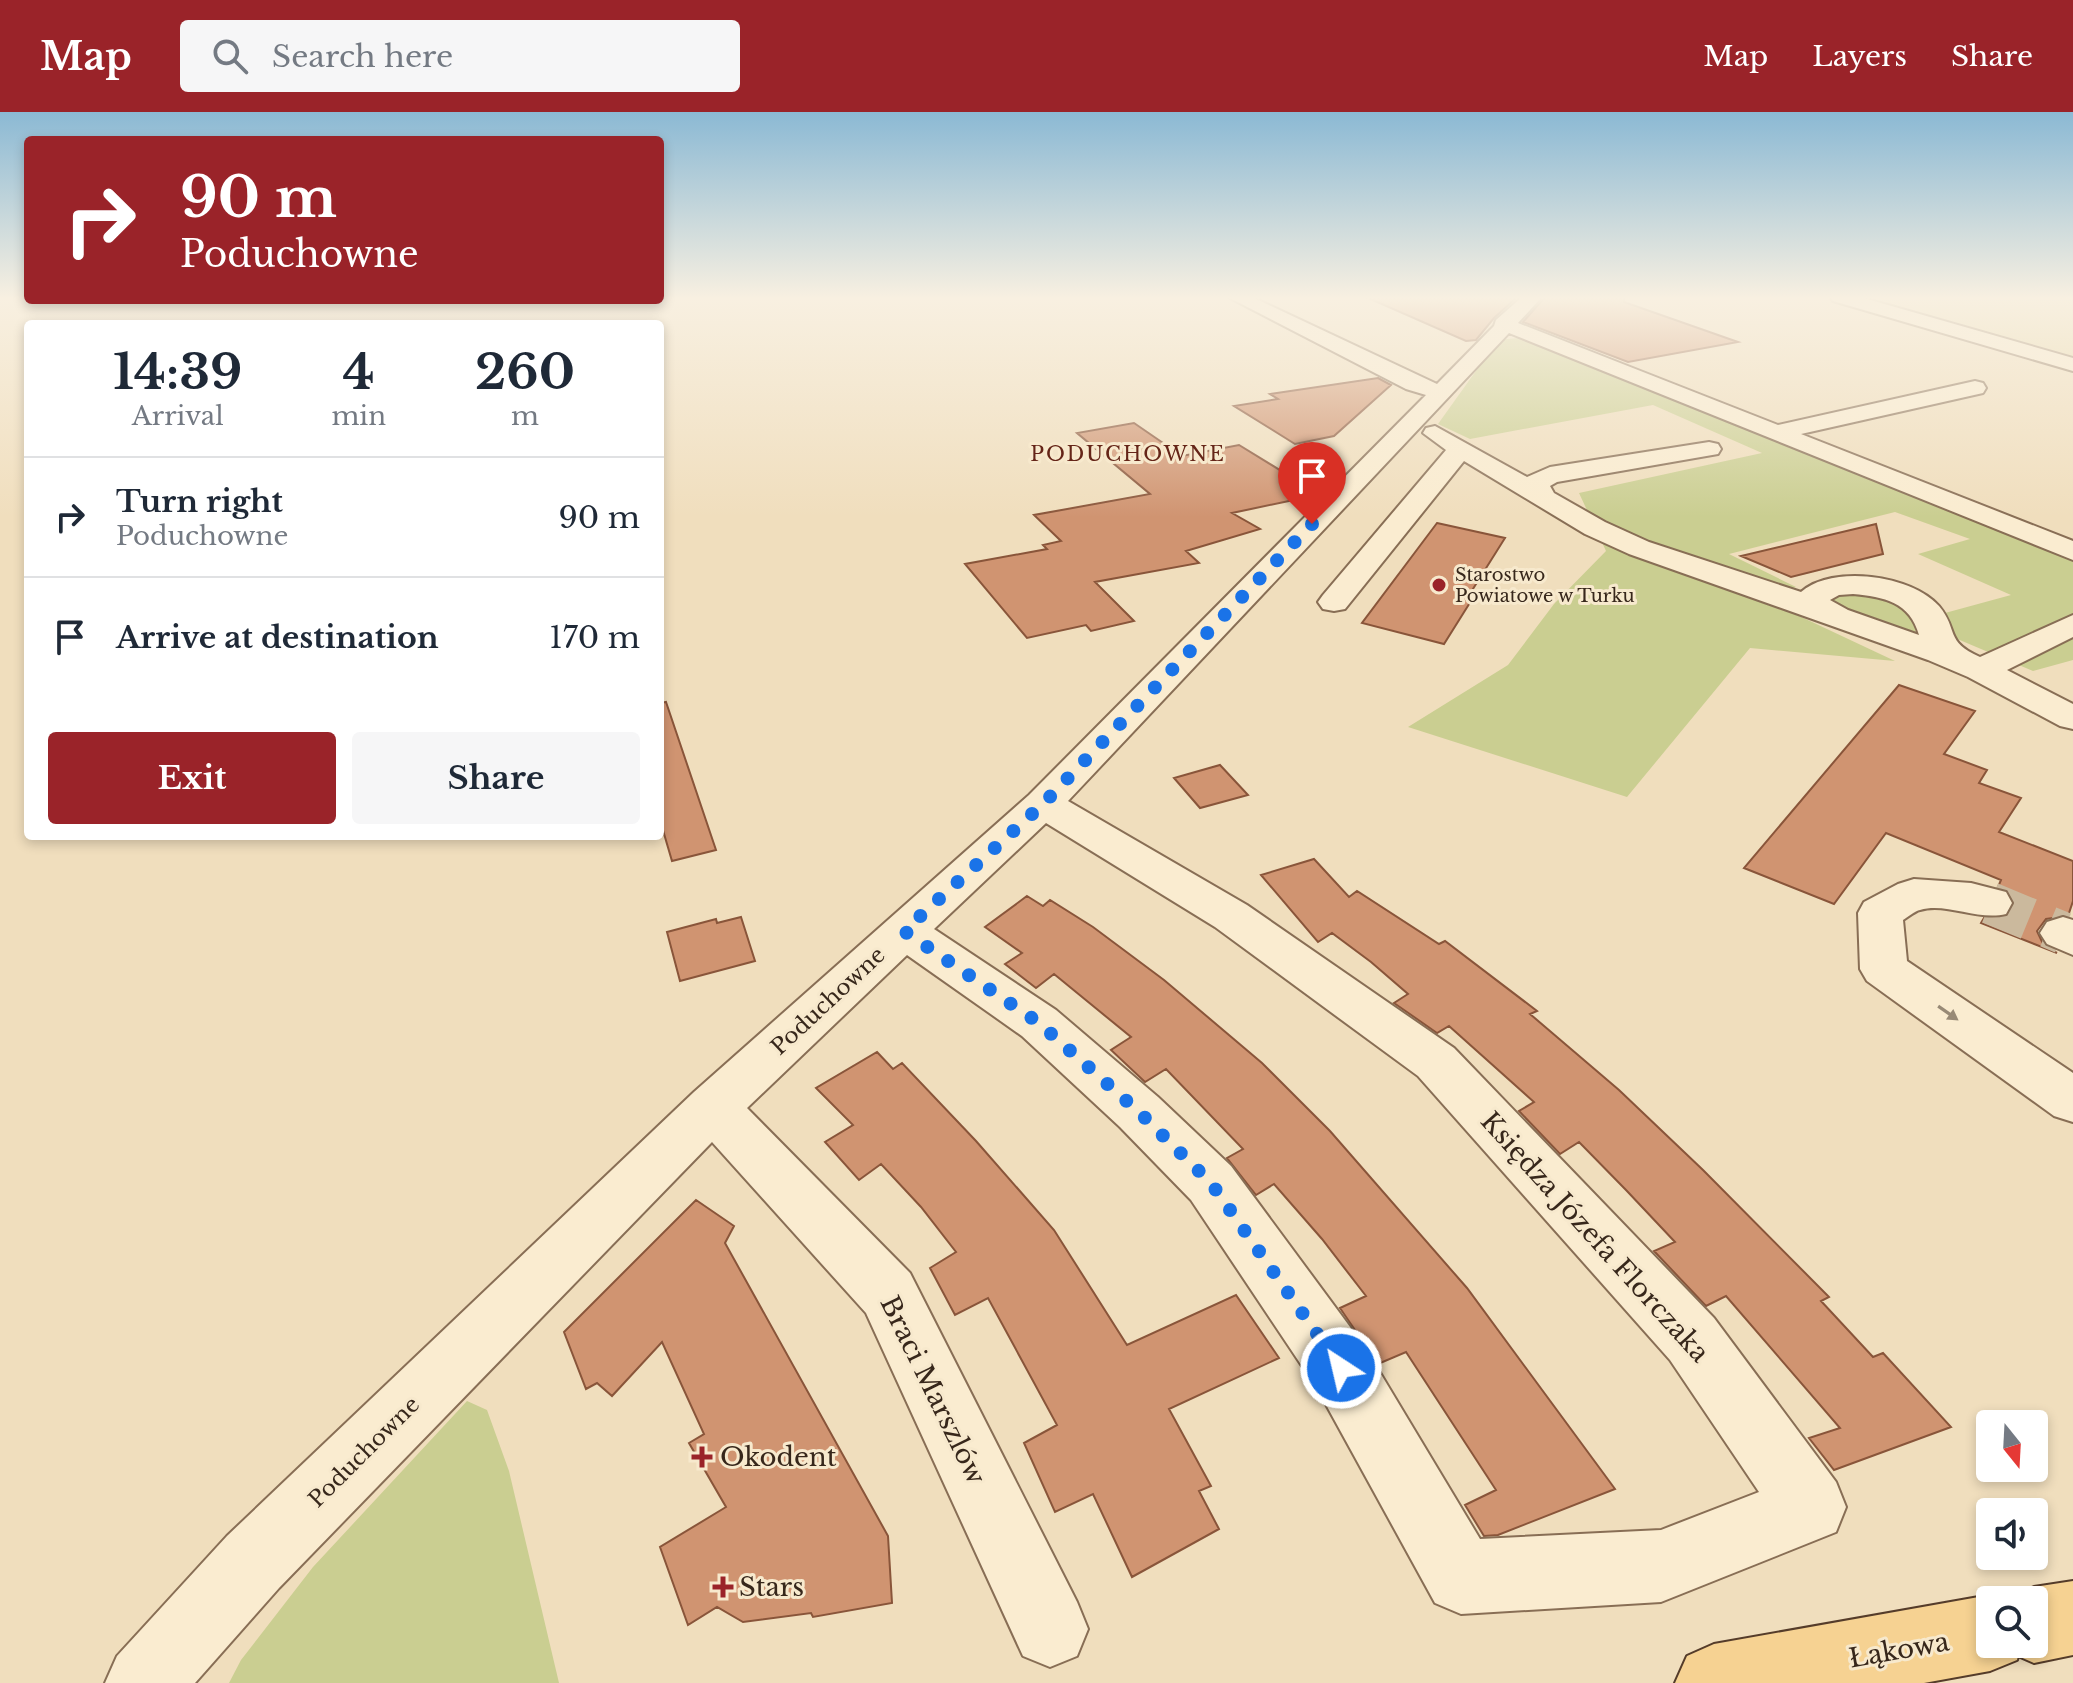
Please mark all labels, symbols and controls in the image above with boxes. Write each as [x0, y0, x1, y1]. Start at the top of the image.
search box [180, 20, 740, 92]
text: Map [40, 33, 132, 80]
icon: search [208, 34, 252, 78]
text: Search here [272, 38, 453, 75]
text: Map [1703, 39, 1768, 74]
text: Layers [1812, 39, 1907, 74]
text: Share [1951, 39, 2033, 74]
text: 90 m [180, 163, 337, 232]
icon: right [48, 168, 152, 272]
text: Poduchowne [180, 232, 419, 277]
text: 14:39 [113, 342, 242, 402]
text: 4 [343, 342, 375, 402]
text: 260 [475, 342, 575, 402]
text: Arrival [132, 400, 224, 432]
text: min [331, 400, 386, 432]
text: m [511, 400, 539, 432]
district label: PODUCHOWNE [1030, 442, 1226, 466]
pin [1278, 442, 1346, 524]
icon: arrive [1290, 454, 1334, 498]
text: Turn right [116, 483, 283, 520]
icon: right [48, 495, 92, 539]
text: 90 m [558, 499, 640, 536]
text: Poduchowne [116, 520, 288, 552]
place label: Starostwo Powiatowe w Turku [1455, 564, 1635, 607]
marker: Starostwo Powiatowe w Turku [1430, 576, 1448, 594]
icon: arrive [48, 615, 92, 659]
text: Arrive at destination [116, 619, 439, 656]
text: 170 m [549, 619, 640, 656]
button: Exit [48, 732, 336, 824]
button: Share [352, 732, 640, 824]
street label: Poduchowne [765, 941, 891, 1061]
one-way arrow [1937, 1005, 1959, 1021]
street label: Księdza Józefa Florczaka [1474, 1105, 1716, 1369]
street label: Braci Marszlów [874, 1291, 992, 1489]
position arrow [1299, 1326, 1383, 1410]
street label: Poduchowne [303, 1391, 425, 1513]
north arrow [1976, 1410, 2048, 1482]
map controls [1976, 1410, 2048, 1658]
place label: Okodent [720, 1441, 837, 1473]
marker: Okodent [691, 1446, 713, 1468]
button: sound [1976, 1498, 2048, 1570]
place label: Stars [739, 1571, 804, 1603]
marker: Stars [714, 1578, 732, 1596]
button: search [1976, 1586, 2048, 1658]
street label: Łąkowa [1846, 1625, 1952, 1675]

